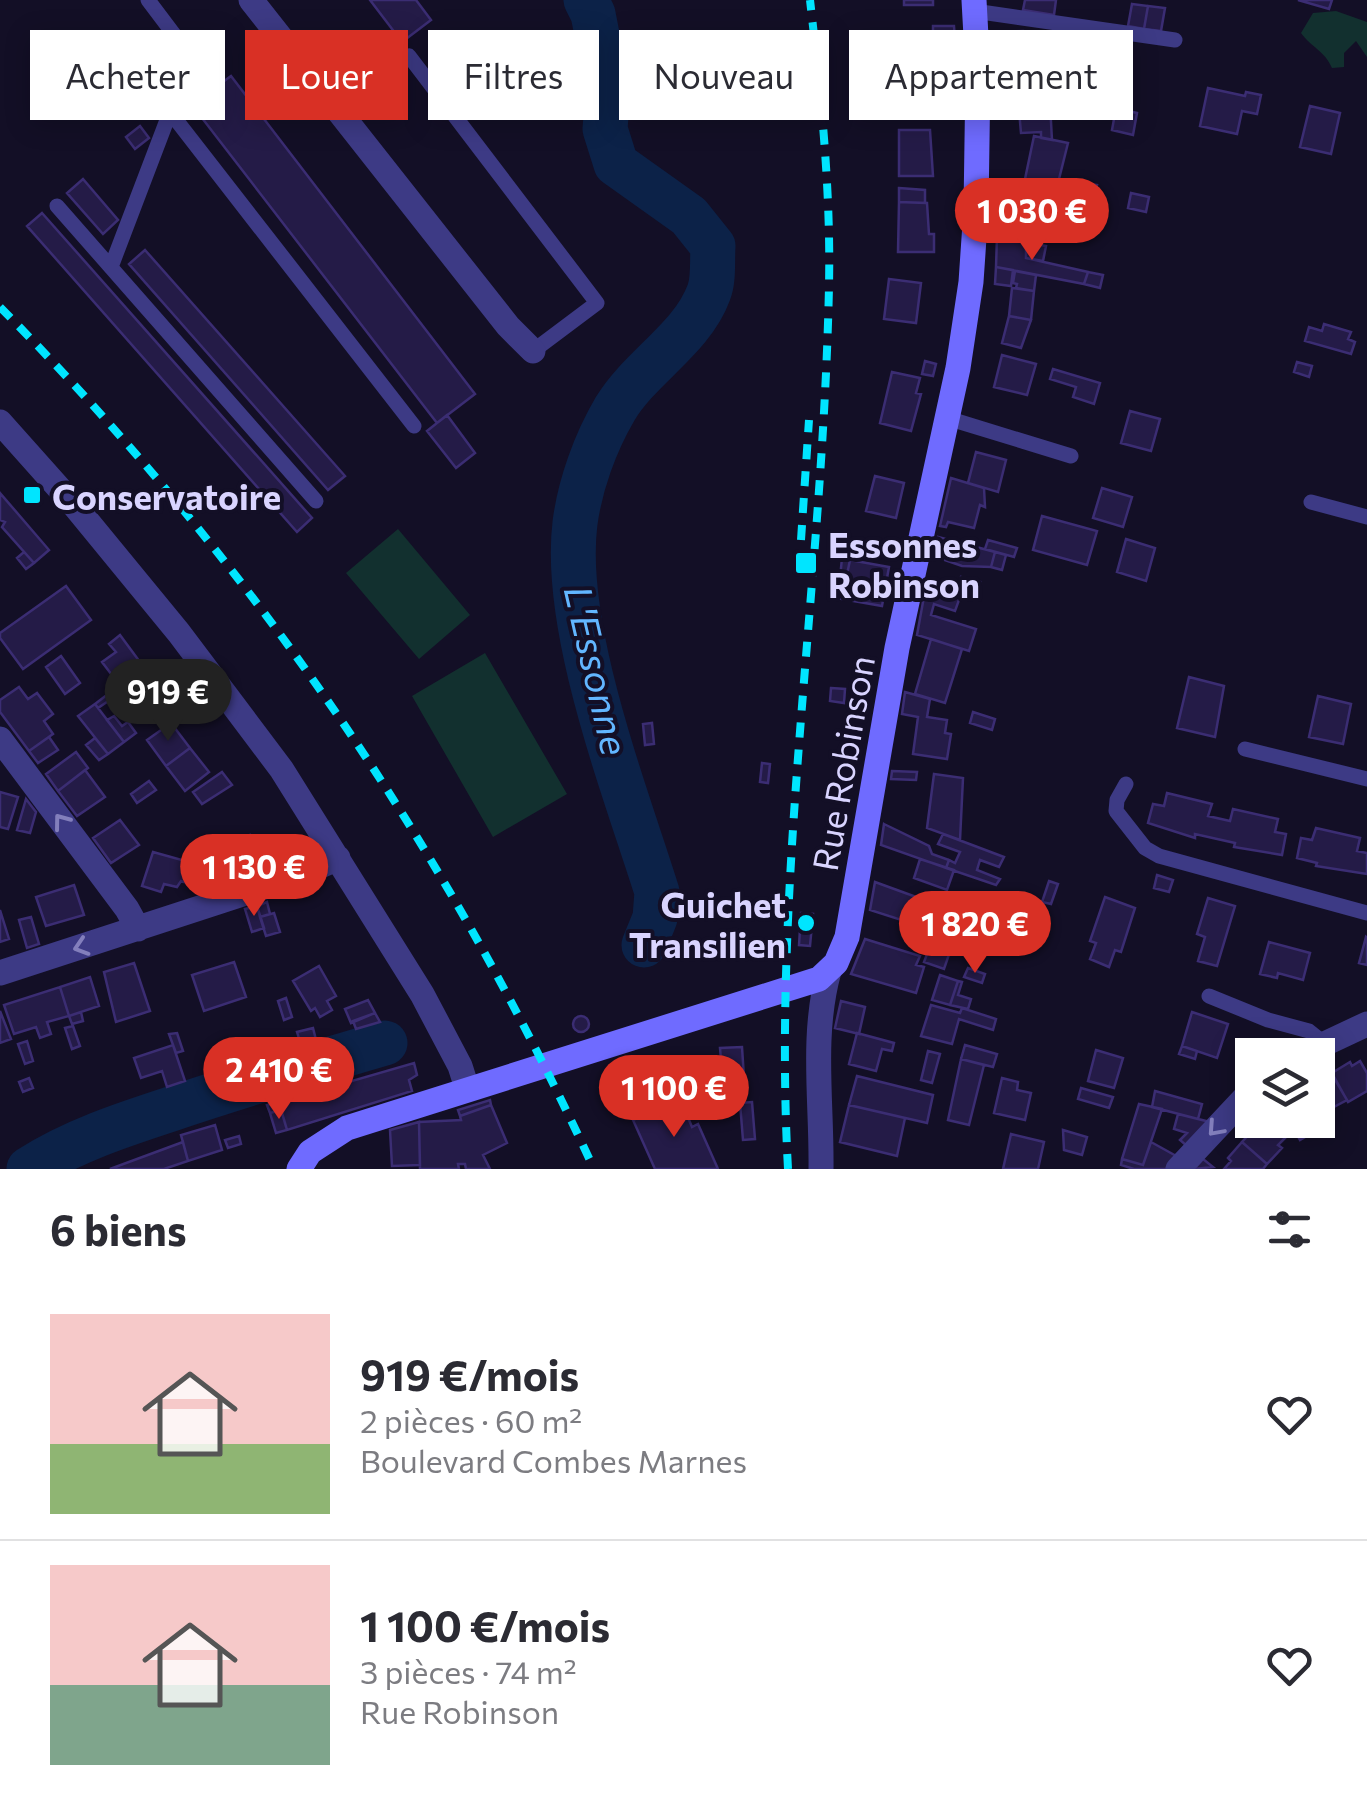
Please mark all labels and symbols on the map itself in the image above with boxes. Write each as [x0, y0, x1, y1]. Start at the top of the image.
pin: 1 030 € [940, 178, 1124, 263]
place label: Conservatoire [52, 474, 281, 517]
marker: Conservatoire [21, 484, 43, 506]
place label: Essonnes Robinson [828, 522, 980, 605]
marker: Essonnes Robinson [793, 550, 819, 576]
water label: L'Essonne [556, 581, 640, 759]
street label: Rue Robinson [802, 652, 882, 874]
pin: 919 € [98, 659, 238, 744]
one-way arrow [56, 814, 73, 832]
pin: 1 130 € [162, 834, 346, 919]
place label: Guichet Transilien [629, 882, 786, 965]
pin: 1 820 € [883, 891, 1067, 976]
marker: Guichet Transilien [795, 912, 817, 934]
one-way arrow [73, 935, 90, 956]
pin: 2 410 € [187, 1037, 371, 1122]
pin: 1 100 € [582, 1055, 766, 1140]
one-way arrow [1209, 1117, 1227, 1136]

